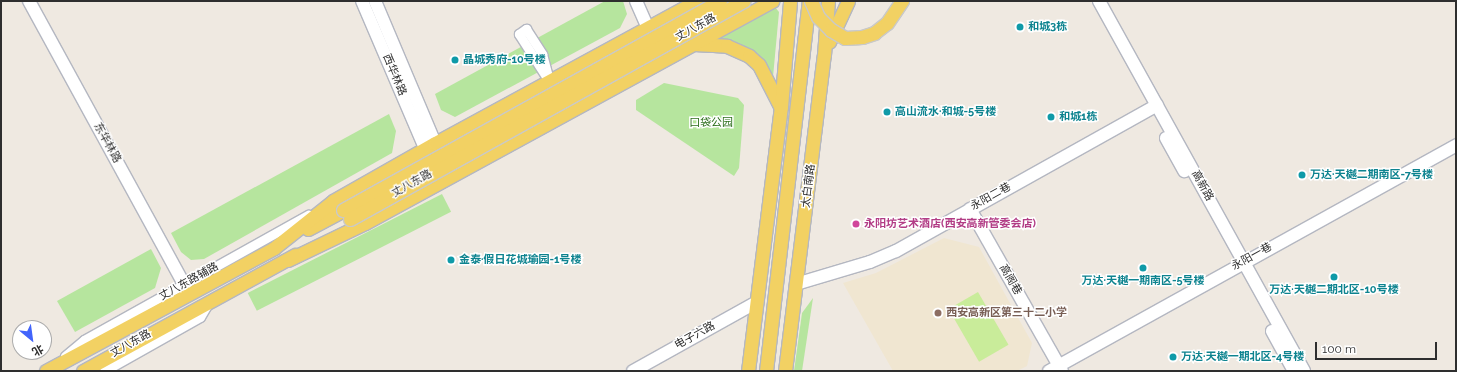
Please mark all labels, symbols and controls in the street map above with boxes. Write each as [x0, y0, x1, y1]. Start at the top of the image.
street label: 丈八东路 [674, 12, 718, 44]
place label: 和城3栋 [1028, 20, 1067, 34]
marker: 和城3栋 [1015, 22, 1025, 32]
street label: 西华林路 [379, 52, 409, 98]
place label: 晶城秀府-10号楼 [463, 53, 546, 67]
marker: 晶城秀府-10号楼 [450, 55, 460, 65]
place label: 高山流水·和城-5号楼 [895, 105, 996, 119]
marker: 高山流水·和城-5号楼 [882, 107, 892, 117]
place label: 和城1栋 [1059, 110, 1097, 124]
marker: 和城1栋 [1046, 112, 1056, 122]
park label: 口袋公园 [689, 116, 733, 130]
street label: 东华林路 [91, 121, 123, 165]
street label: 太白南路 [800, 163, 818, 209]
street label: 丈八东路 [390, 168, 434, 200]
street label: 高新路 [1188, 168, 1216, 204]
place label: 万达·天樾二期南区-7号楼 [1310, 168, 1433, 182]
marker: 万达·天樾二期南区-7号楼 [1297, 170, 1307, 180]
street label: 永阳二巷 [969, 181, 1013, 213]
place label: 永阳坊艺术酒店(西安高新管委会店) [864, 217, 1036, 231]
marker: 永阳坊艺术酒店(西安高新管委会店) [851, 219, 861, 229]
street label: 永阳一巷 [1230, 241, 1274, 273]
place label: 金泰·假日花城瑜园-1号楼 [459, 253, 582, 267]
marker: 金泰·假日花城瑜园-1号楼 [446, 255, 456, 265]
street label: 丈八东路辅路 [157, 260, 221, 304]
street label: 高阁巷 [996, 262, 1024, 298]
marker: 万达·天樾一期南区-5号楼 [1138, 263, 1148, 273]
marker: 万达·天樾二期北区-10号楼 [1329, 272, 1339, 282]
place label: 万达·天樾一期南区-5号楼 [1081, 274, 1205, 288]
place label: 万达·天樾二期北区-10号楼 [1269, 283, 1399, 297]
place label: 西安高新区第三十二小学 [946, 306, 1067, 320]
marker: 西安高新区第三十二小学 [933, 308, 943, 318]
north arrow [12, 320, 52, 360]
street label: 电子六路 [673, 320, 717, 352]
street label: 丈八东路 [109, 328, 153, 360]
scale bar [1317, 334, 1439, 360]
text: 北 [30, 342, 46, 358]
text: 100 m [1322, 342, 1356, 356]
place label: 万达·天樾一期北区-4号楼 [1181, 350, 1304, 364]
marker: 万达·天樾一期北区-4号楼 [1168, 352, 1178, 362]

